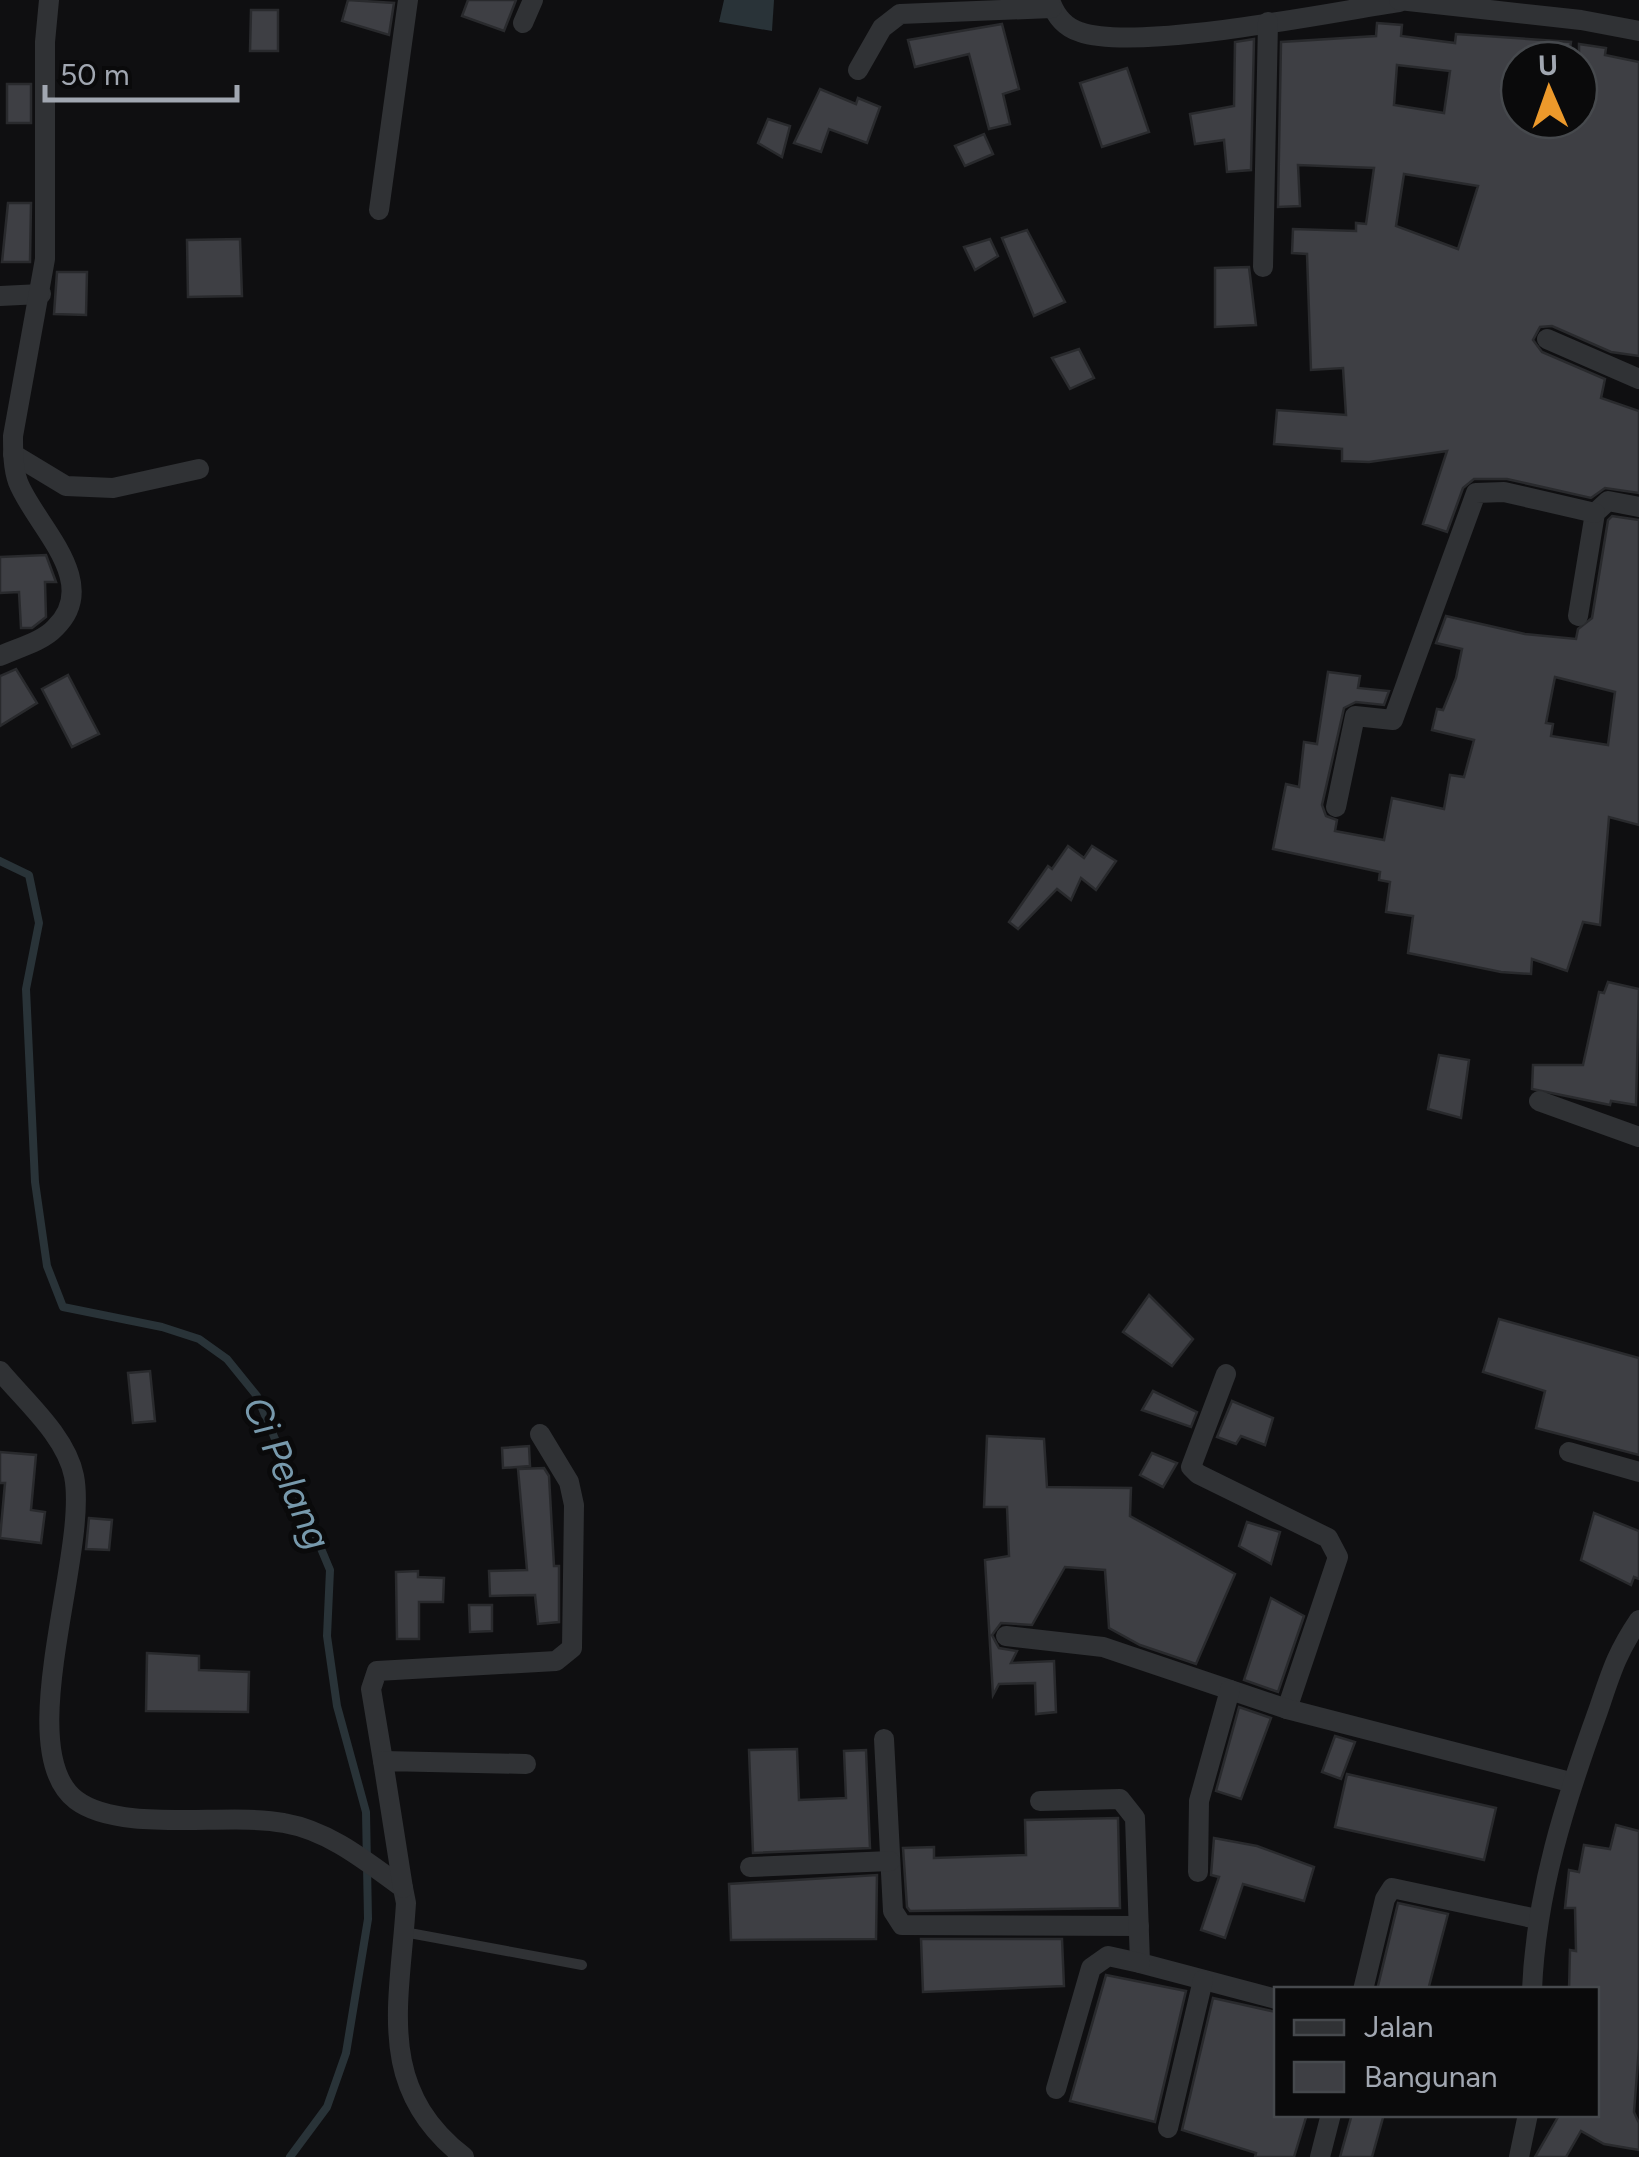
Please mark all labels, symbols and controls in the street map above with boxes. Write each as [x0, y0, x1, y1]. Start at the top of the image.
scale bar [45, 40, 238, 102]
north arrow [1499, 40, 1599, 140]
text: U [1538, 48, 1559, 82]
text: 50 m [60, 56, 129, 93]
water label: Ci Pelang [233, 1390, 341, 1556]
legend [1274, 1987, 1599, 2117]
text: Jalan [1364, 2008, 1433, 2045]
text: Bangunan [1364, 2058, 1498, 2095]

